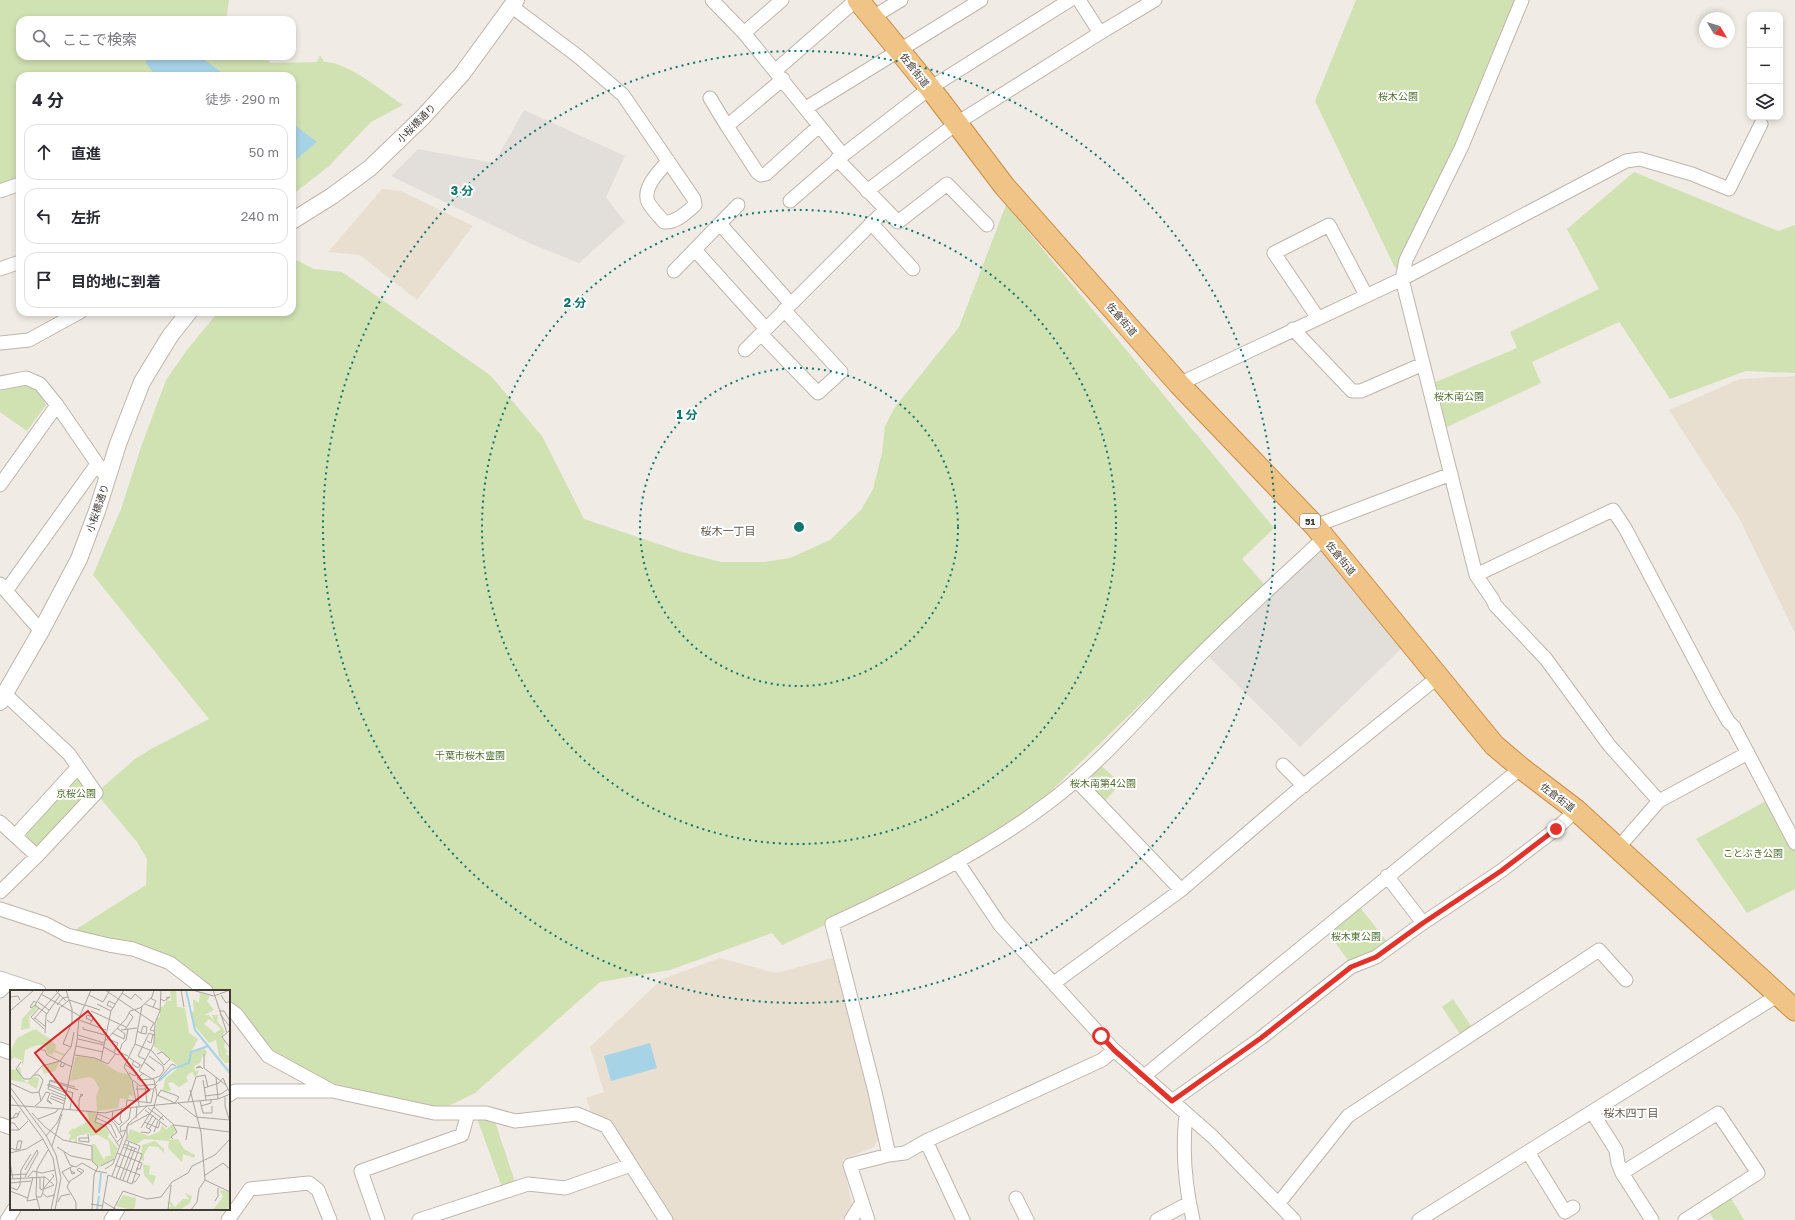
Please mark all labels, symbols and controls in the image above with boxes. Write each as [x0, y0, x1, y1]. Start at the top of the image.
north arrow [1699, 12, 1735, 48]
map controls [1747, 12, 1783, 120]
button: + [1747, 12, 1783, 48]
search box [16, 16, 296, 60]
icon: search [30, 27, 52, 49]
text: ここで検索 [62, 30, 137, 48]
button: − [1747, 48, 1783, 84]
street label: 佐倉街道 [898, 51, 932, 89]
button: layers [1747, 84, 1783, 120]
text: 4 分 [32, 89, 64, 110]
park label: 桜木公園 [1378, 90, 1418, 102]
text: 徒歩 · 290 m [205, 91, 280, 107]
street label: 小桜橋通り [394, 101, 438, 145]
icon: ahead [33, 141, 55, 163]
text: 直進 [71, 144, 101, 162]
text: 50 m [249, 144, 279, 160]
text: 3 分 [451, 183, 473, 198]
icon: left [33, 205, 55, 227]
text: 左折 [71, 208, 101, 226]
text: 240 m [241, 208, 279, 224]
icon: arrive [33, 269, 55, 291]
text: 目的地に到着 [71, 272, 161, 290]
text: 2 分 [564, 295, 586, 310]
street label: 佐倉街道 [1104, 300, 1140, 338]
park label: 桜木南公園 [1434, 390, 1484, 402]
text: 1 分 [676, 407, 698, 422]
street label: 小桜橋通り [83, 482, 111, 534]
road number: 51 [1300, 514, 1320, 528]
centre of rings [792, 520, 806, 534]
district label: 桜木一丁目 [701, 524, 756, 537]
street label: 佐倉街道 [1324, 539, 1358, 577]
park label: 千葉市桜木霊園 [435, 749, 505, 761]
park label: 桜木南第4公園 [1070, 777, 1136, 789]
street label: 佐倉街道 [1538, 780, 1578, 814]
park label: 京桜公園 [56, 787, 96, 799]
route end [1547, 820, 1565, 838]
park label: ことぶき公園 [1723, 847, 1783, 859]
park label: 桜木東公園 [1331, 930, 1381, 942]
inset map [10, 990, 230, 1210]
route start [1092, 1027, 1110, 1045]
district label: 桜木四丁目 [1604, 1106, 1659, 1119]

